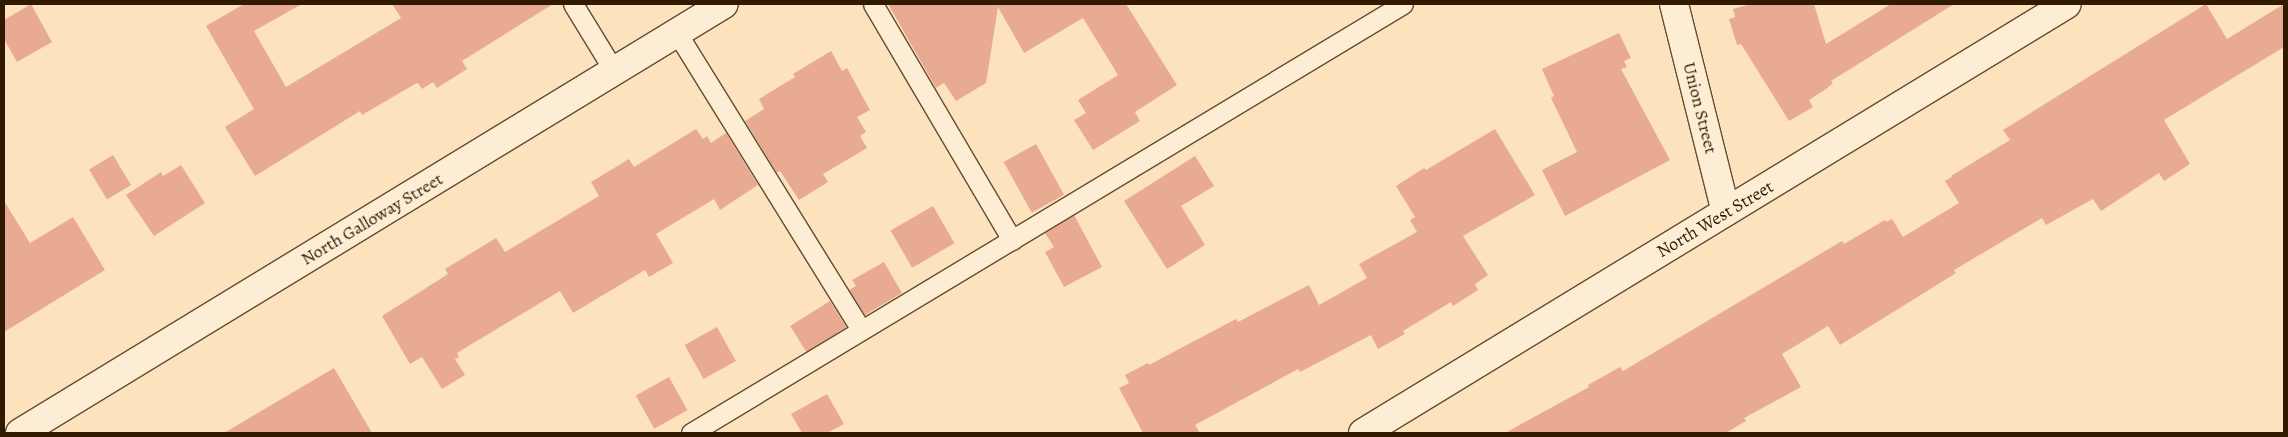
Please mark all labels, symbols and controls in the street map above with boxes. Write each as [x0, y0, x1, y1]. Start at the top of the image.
street label: Union Street [1678, 60, 1722, 156]
street label: North Galloway Street [297, 168, 447, 270]
street label: North West Street [1653, 176, 1777, 262]

